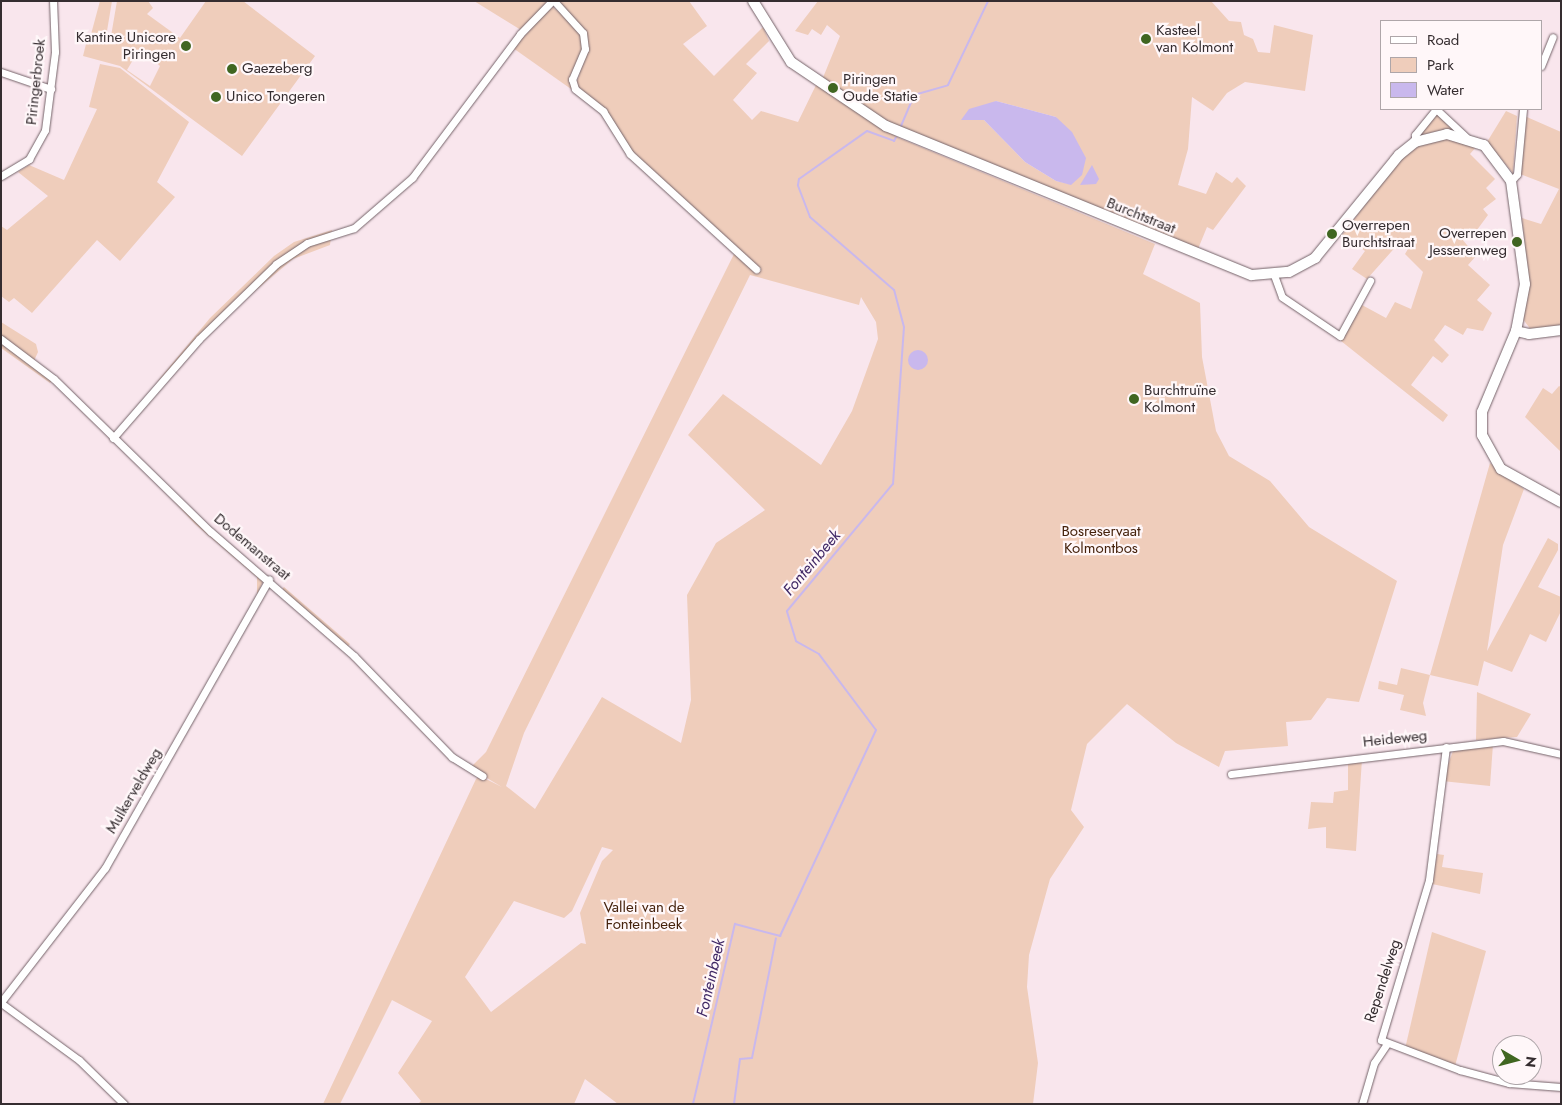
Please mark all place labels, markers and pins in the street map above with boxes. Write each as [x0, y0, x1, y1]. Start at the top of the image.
place label: Kasteel van Kolmont [1156, 21, 1233, 56]
place label: Kantine Unicore Piringen [76, 28, 176, 63]
marker: Kasteel van Kolmont [1140, 33, 1152, 45]
marker: Kantine Unicore Piringen [180, 40, 192, 52]
place label: Gaezeberg [242, 60, 312, 78]
marker: Gaezeberg [226, 63, 238, 75]
place label: Piringen Oude Statie [843, 70, 918, 105]
marker: Piringen Oude Statie [827, 82, 839, 94]
place label: Unico Tongeren [226, 88, 325, 106]
marker: Unico Tongeren [210, 91, 222, 103]
place label: Overrepen Burchtstraat [1342, 216, 1415, 251]
place label: Overrepen Jesserenweg [1429, 224, 1507, 259]
marker: Overrepen Burchtstraat [1326, 228, 1338, 240]
marker: Overrepen Jesserenweg [1511, 236, 1523, 248]
place label: Burchtruïne Kolmont [1144, 381, 1216, 416]
marker: Burchtruïne Kolmont [1128, 393, 1140, 405]

